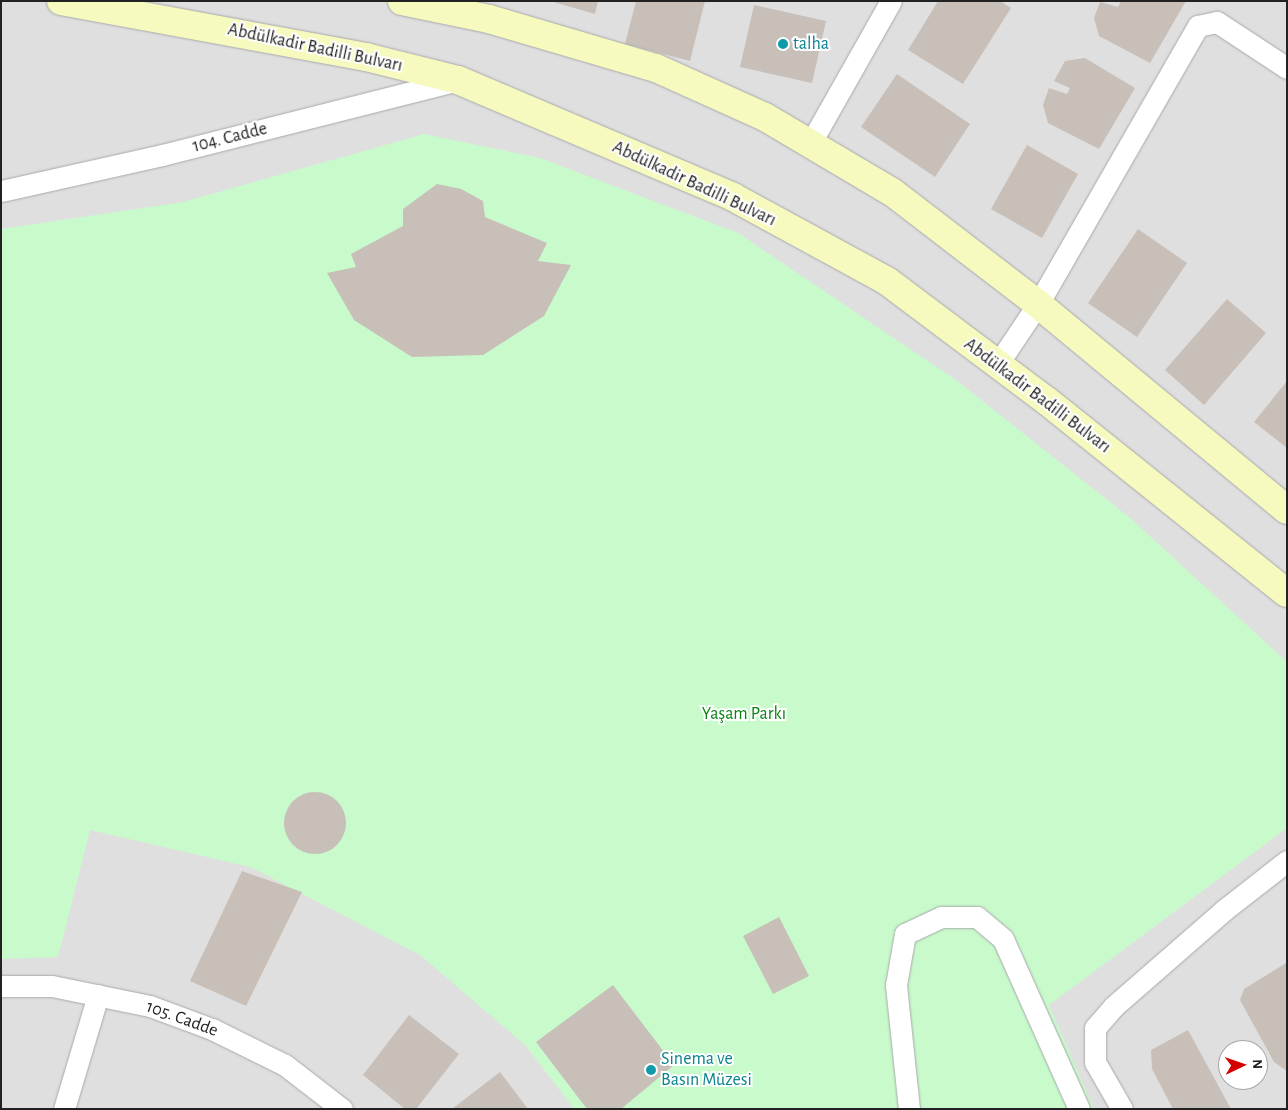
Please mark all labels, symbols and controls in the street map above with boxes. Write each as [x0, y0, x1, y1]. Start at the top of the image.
street label: Abdülkadir Badilli Bulvarı [226, 19, 404, 77]
place label: talha [793, 33, 829, 55]
marker: talha [777, 38, 789, 50]
street label: 104. Cadde [190, 118, 270, 158]
street label: Abdülkadir Badilli Bulvarı [609, 137, 779, 231]
street label: Abdülkadir Badilli Bulvarı [959, 334, 1115, 458]
park label: Yaşam Parkı [702, 703, 786, 725]
street label: 105. Cadde [143, 996, 221, 1042]
north arrow [1218, 1040, 1268, 1090]
place label: Sinema ve Basın Müzesi [661, 1049, 752, 1092]
text: N [1250, 1059, 1264, 1069]
marker: Sinema ve Basın Müzesi [645, 1064, 657, 1076]

